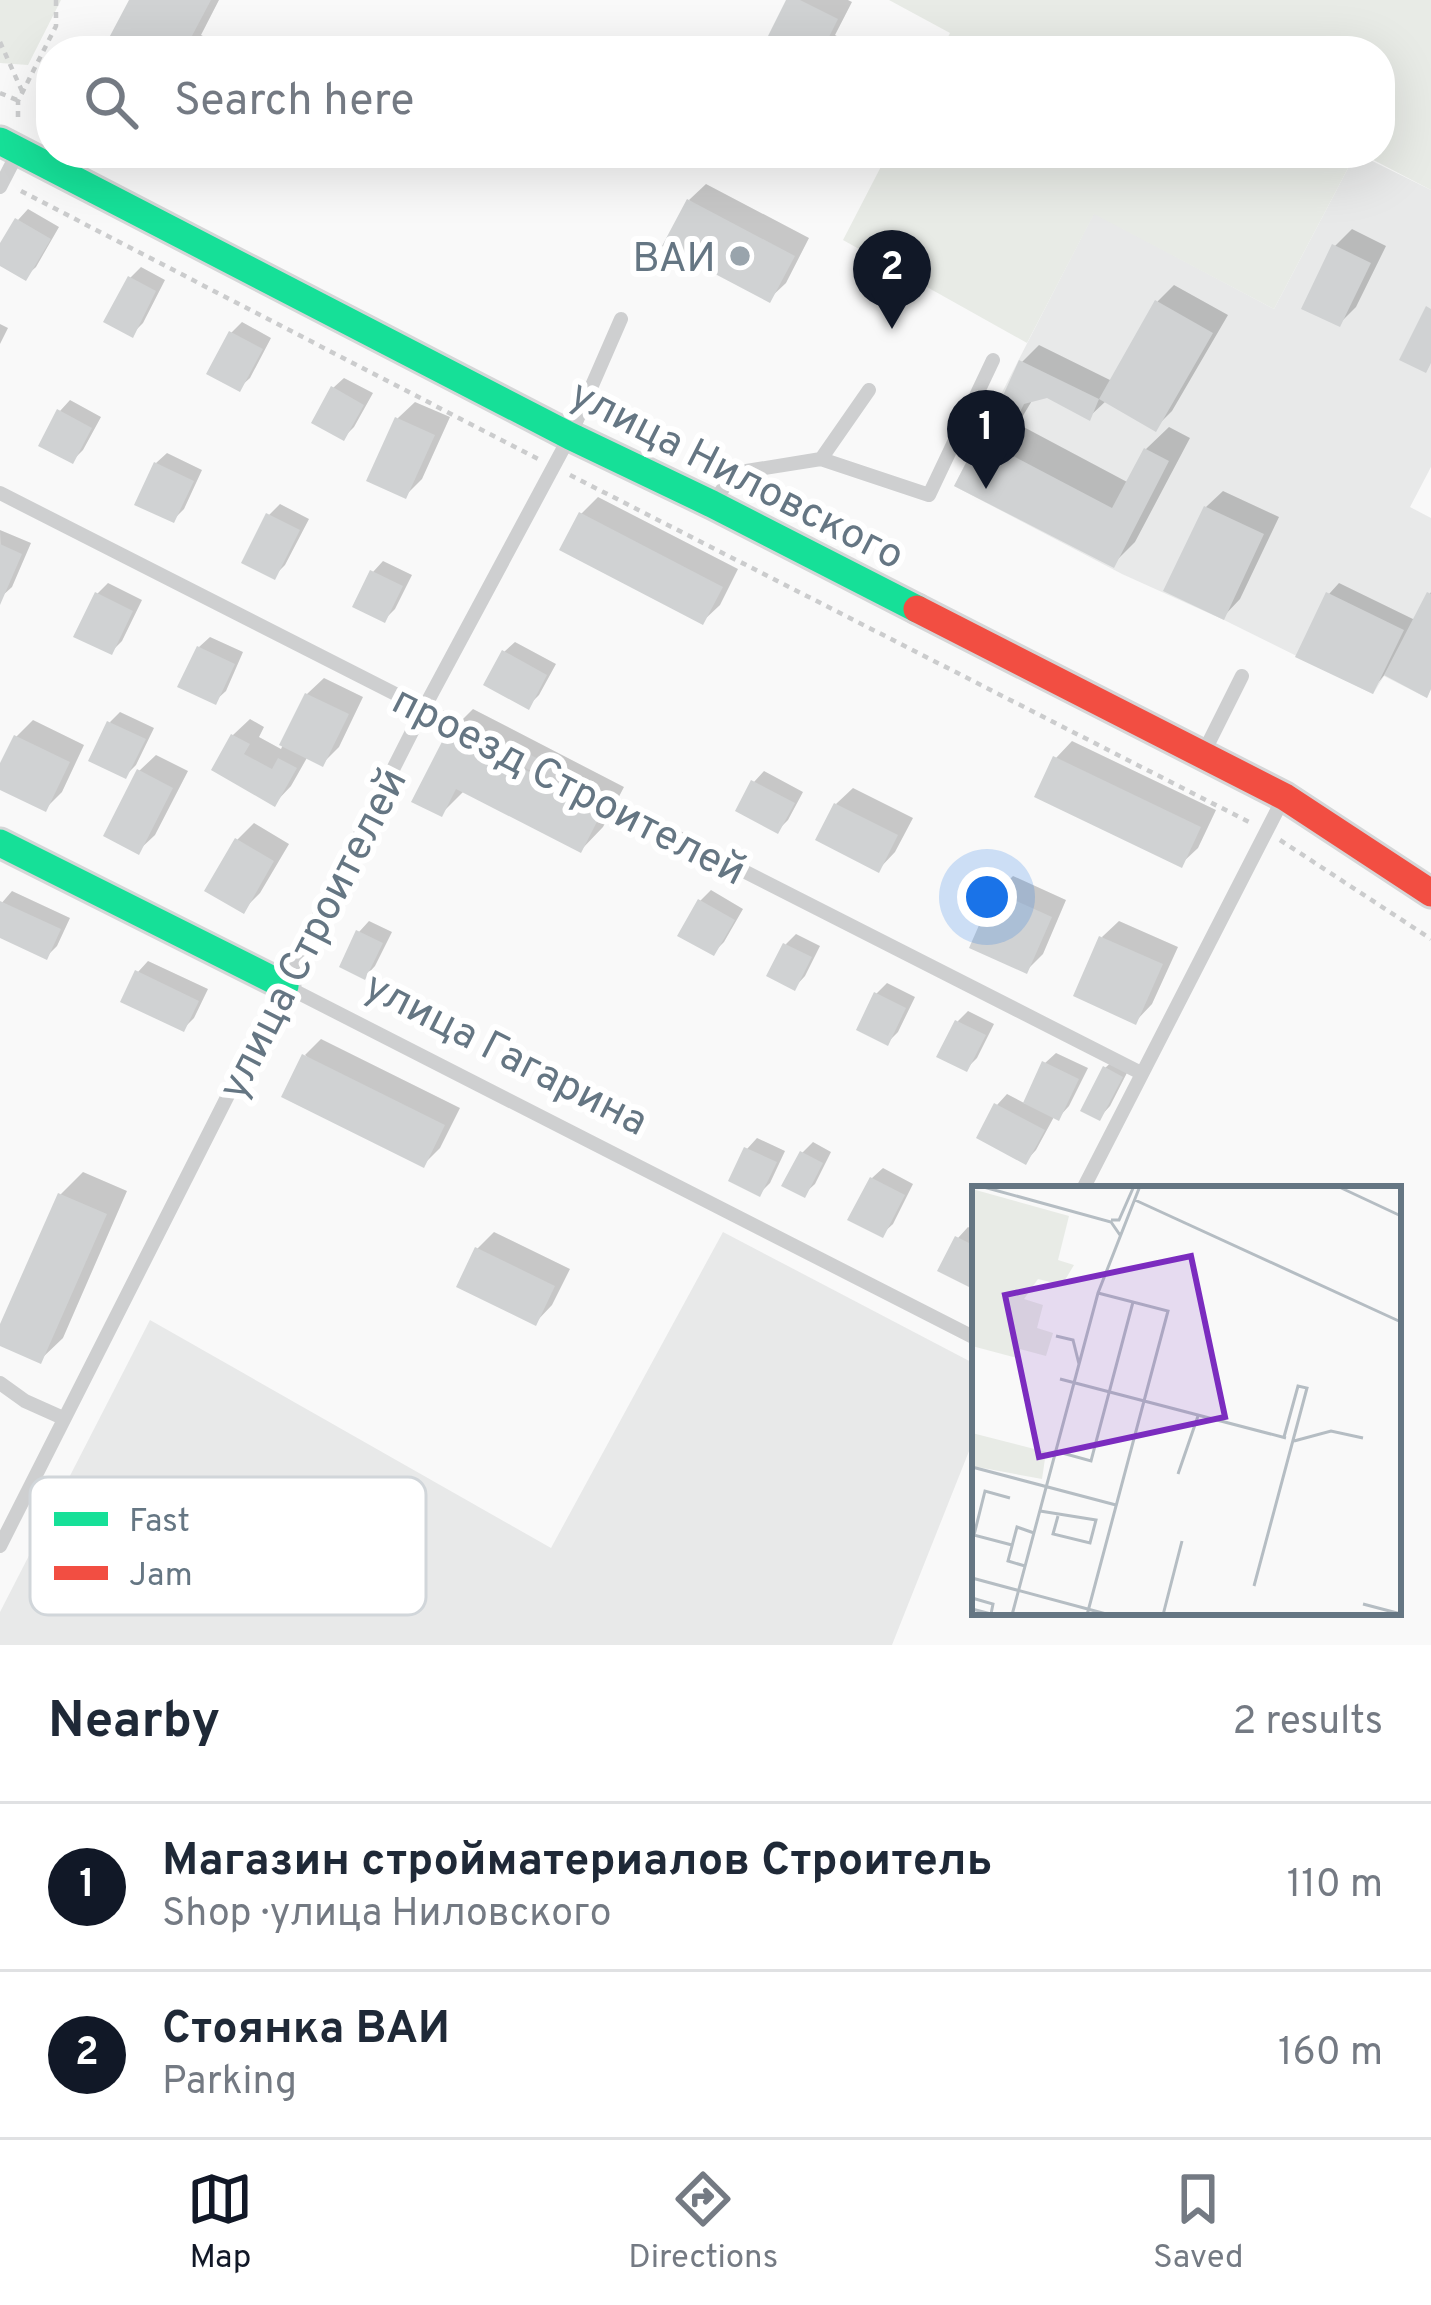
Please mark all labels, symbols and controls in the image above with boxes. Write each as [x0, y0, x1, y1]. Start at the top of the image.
search box [36, 36, 1395, 168]
icon: search [78, 69, 144, 135]
text: Search here [174, 74, 414, 131]
pin: 2 [853, 230, 931, 329]
place label: ВАИ [632, 234, 716, 287]
marker: ВАИ [727, 243, 753, 269]
street label: улица Ниловского [560, 370, 912, 584]
pin: 1 [947, 390, 1025, 489]
street label: проезд Строителей [382, 676, 754, 900]
street label: улица Строителей [209, 760, 421, 1110]
your location [957, 867, 1017, 927]
street label: улица Гагарина [354, 962, 655, 1150]
inset map [972, 1186, 1401, 1615]
legend [30, 1477, 426, 1615]
text: Fast [129, 1502, 190, 1544]
text: Jam [129, 1556, 193, 1598]
text: Nearby [48, 1691, 220, 1756]
text: 2 results [1232, 1699, 1383, 1748]
text: Магазин стройматериалов Строитель [162, 1834, 992, 1891]
text: 1 [79, 1862, 95, 1911]
text: 110 m [1287, 1862, 1383, 1911]
text: Shop · улица Ниловского [162, 1891, 612, 1940]
text: Стоянка ВАИ [162, 2002, 450, 2059]
text: 2 [75, 2030, 99, 2079]
text: 160 m [1278, 2030, 1383, 2079]
text: Parking [162, 2059, 297, 2108]
tab: Map [187, 2166, 253, 2280]
tab: Directions [628, 2166, 778, 2280]
tab: Saved [1153, 2166, 1244, 2280]

